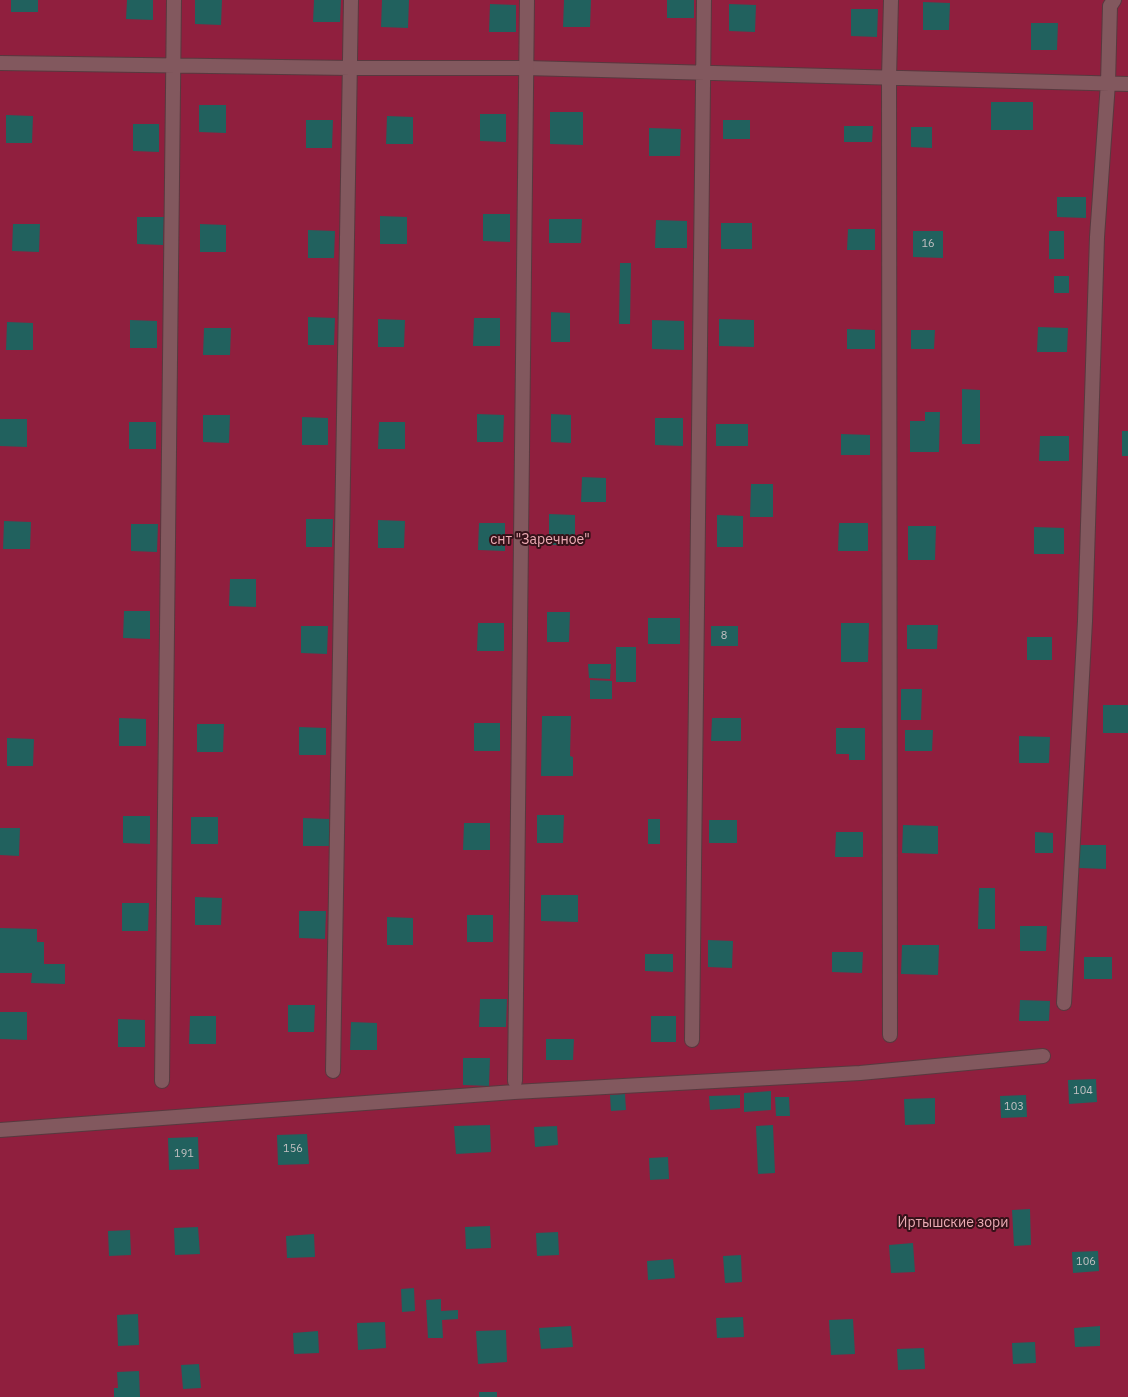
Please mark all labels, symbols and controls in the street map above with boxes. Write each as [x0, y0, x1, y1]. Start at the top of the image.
house number: 16 [921, 237, 935, 251]
park label: снт "Заречное" [490, 532, 590, 548]
house number: 8 [721, 629, 727, 643]
house number: 104 [1073, 1084, 1093, 1098]
house number: 103 [1004, 1100, 1024, 1114]
house number: 156 [283, 1142, 303, 1156]
house number: 191 [174, 1147, 194, 1161]
park label: Иртышские зори [898, 1215, 1008, 1231]
house number: 106 [1076, 1255, 1096, 1269]

